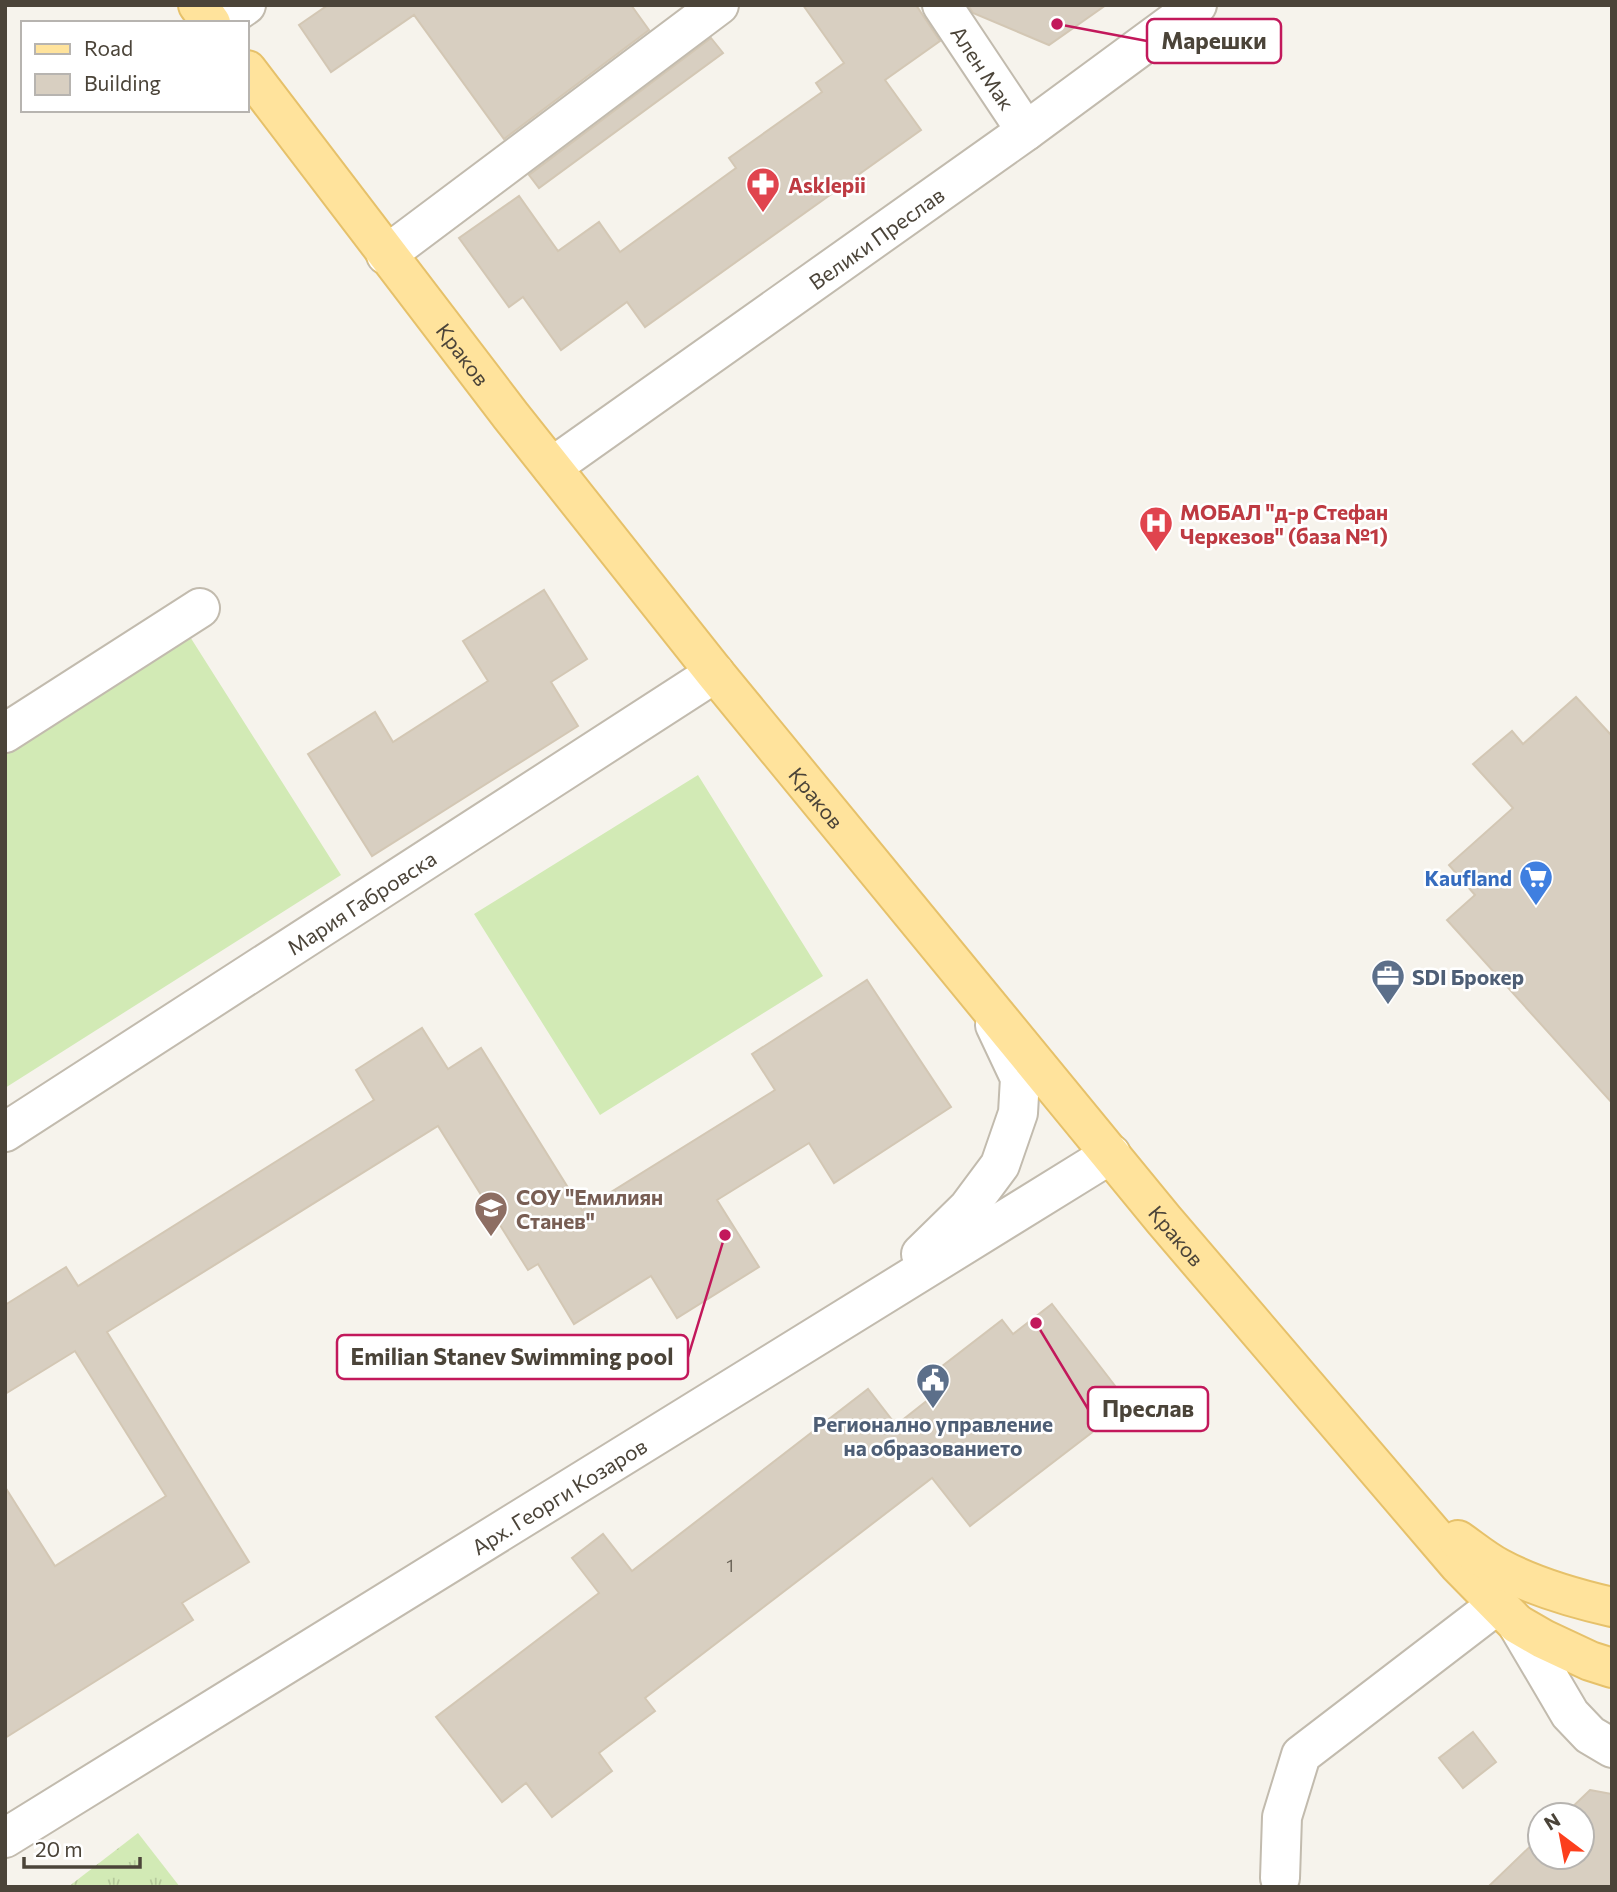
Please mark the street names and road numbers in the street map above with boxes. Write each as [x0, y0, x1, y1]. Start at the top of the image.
street label: Ален Мак [947, 21, 1021, 114]
street label: Велики Преслав [803, 181, 948, 294]
street label: Краков [432, 318, 495, 390]
street label: Краков [785, 762, 849, 833]
street label: Мария Габровска [282, 845, 440, 959]
street label: Краков [1144, 1200, 1210, 1271]
street label: Арх. Георги Козаров [467, 1432, 651, 1559]

